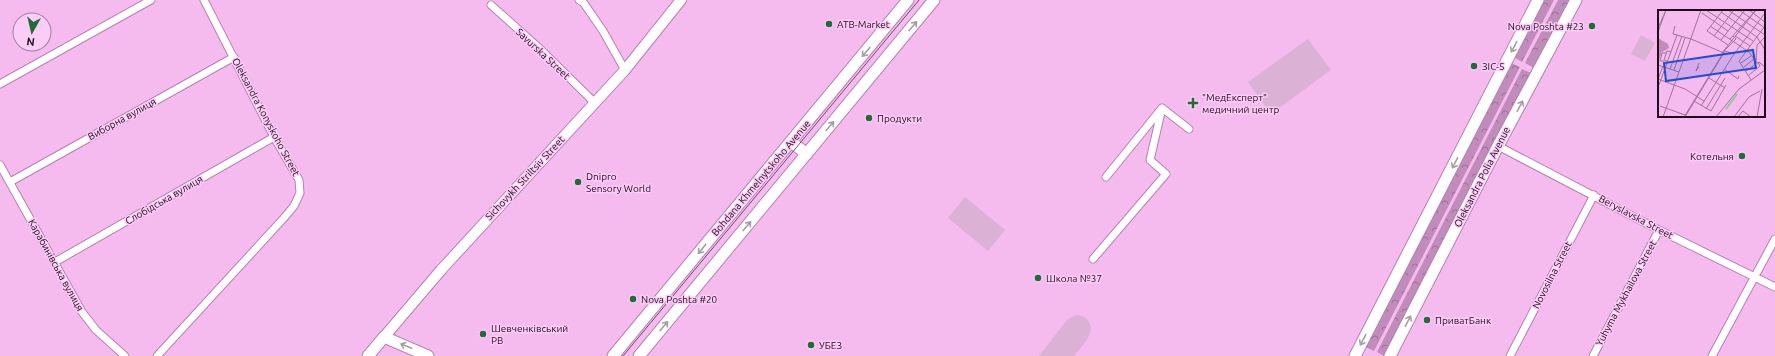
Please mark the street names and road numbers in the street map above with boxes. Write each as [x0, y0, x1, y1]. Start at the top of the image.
street label: Savurska Street [514, 26, 572, 82]
street label: Oleksandra Konyskoho Street [230, 56, 302, 178]
street label: Виборна вулиця [86, 96, 158, 142]
street label: Bohdana Khmelnytskoho Avenue [709, 118, 813, 238]
street label: Oleksandra Polia Avenue [1452, 125, 1512, 229]
street label: Sichovykh Striltsiv Street [483, 134, 567, 222]
street label: Слобідська вулиця [123, 173, 205, 227]
street label: Beryslavska Street [1597, 193, 1675, 241]
street label: Карабинівська вулиця [26, 217, 86, 313]
street label: Yuhyma Mykhailova Street [1593, 238, 1659, 348]
street label: Novosilna Street [1530, 239, 1574, 311]

